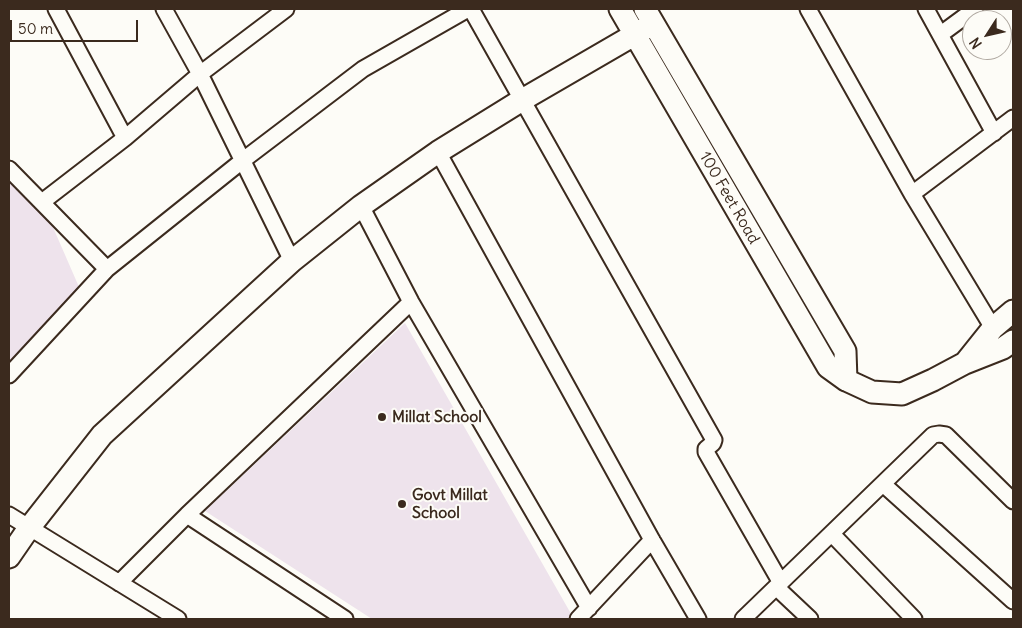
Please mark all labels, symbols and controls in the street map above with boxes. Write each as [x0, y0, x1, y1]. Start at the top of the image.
scale bar [12, 10, 140, 42]
north arrow [962, 10, 1012, 60]
text: 50 m [18, 19, 53, 38]
text: N [965, 34, 986, 52]
street label: 100 Feet Road [695, 148, 763, 248]
place label: Millat School [392, 407, 482, 427]
marker: Millat School [376, 411, 388, 423]
place label: Govt Millat School [412, 485, 488, 523]
marker: Govt Millat School [396, 498, 408, 510]

